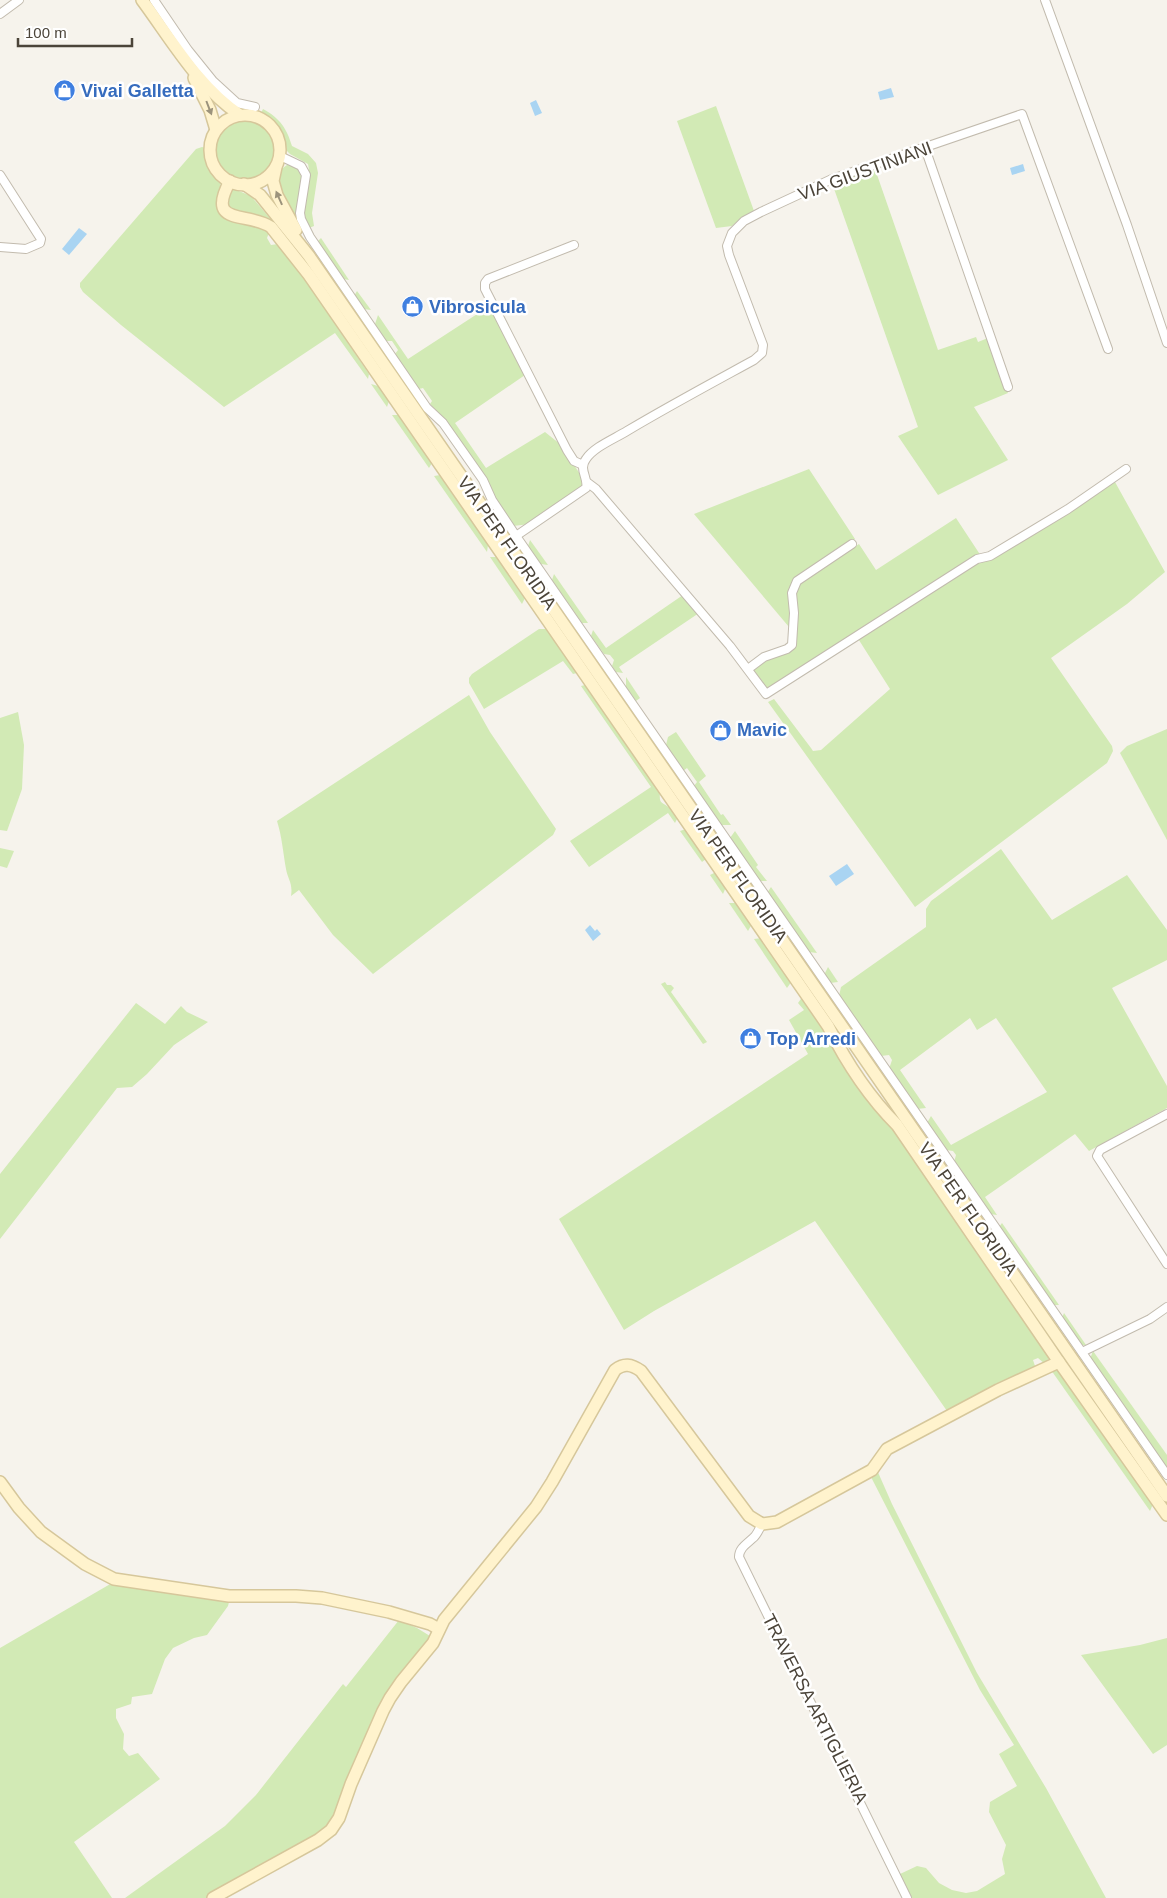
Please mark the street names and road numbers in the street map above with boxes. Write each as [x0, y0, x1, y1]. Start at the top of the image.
street label: VIA GIUSTINIANI [795, 137, 935, 205]
street label: VIA PER FLORIDIA [453, 473, 561, 613]
street label: VIA PER FLORIDIA [684, 806, 792, 946]
street label: VIA PER FLORIDIA [914, 1139, 1022, 1279]
street label: TRAVERSA ARTIGLIERIA [758, 1611, 872, 1807]

